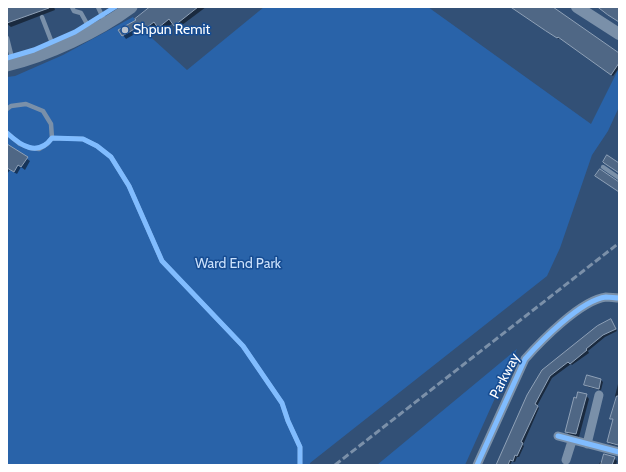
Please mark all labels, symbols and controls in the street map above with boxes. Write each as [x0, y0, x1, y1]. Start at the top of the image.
place label: Shpun Remit [133, 22, 210, 38]
marker: Shpun Remit [120, 25, 130, 35]
park label: Ward End Park [195, 256, 281, 272]
street label: Parkway [486, 350, 524, 402]

